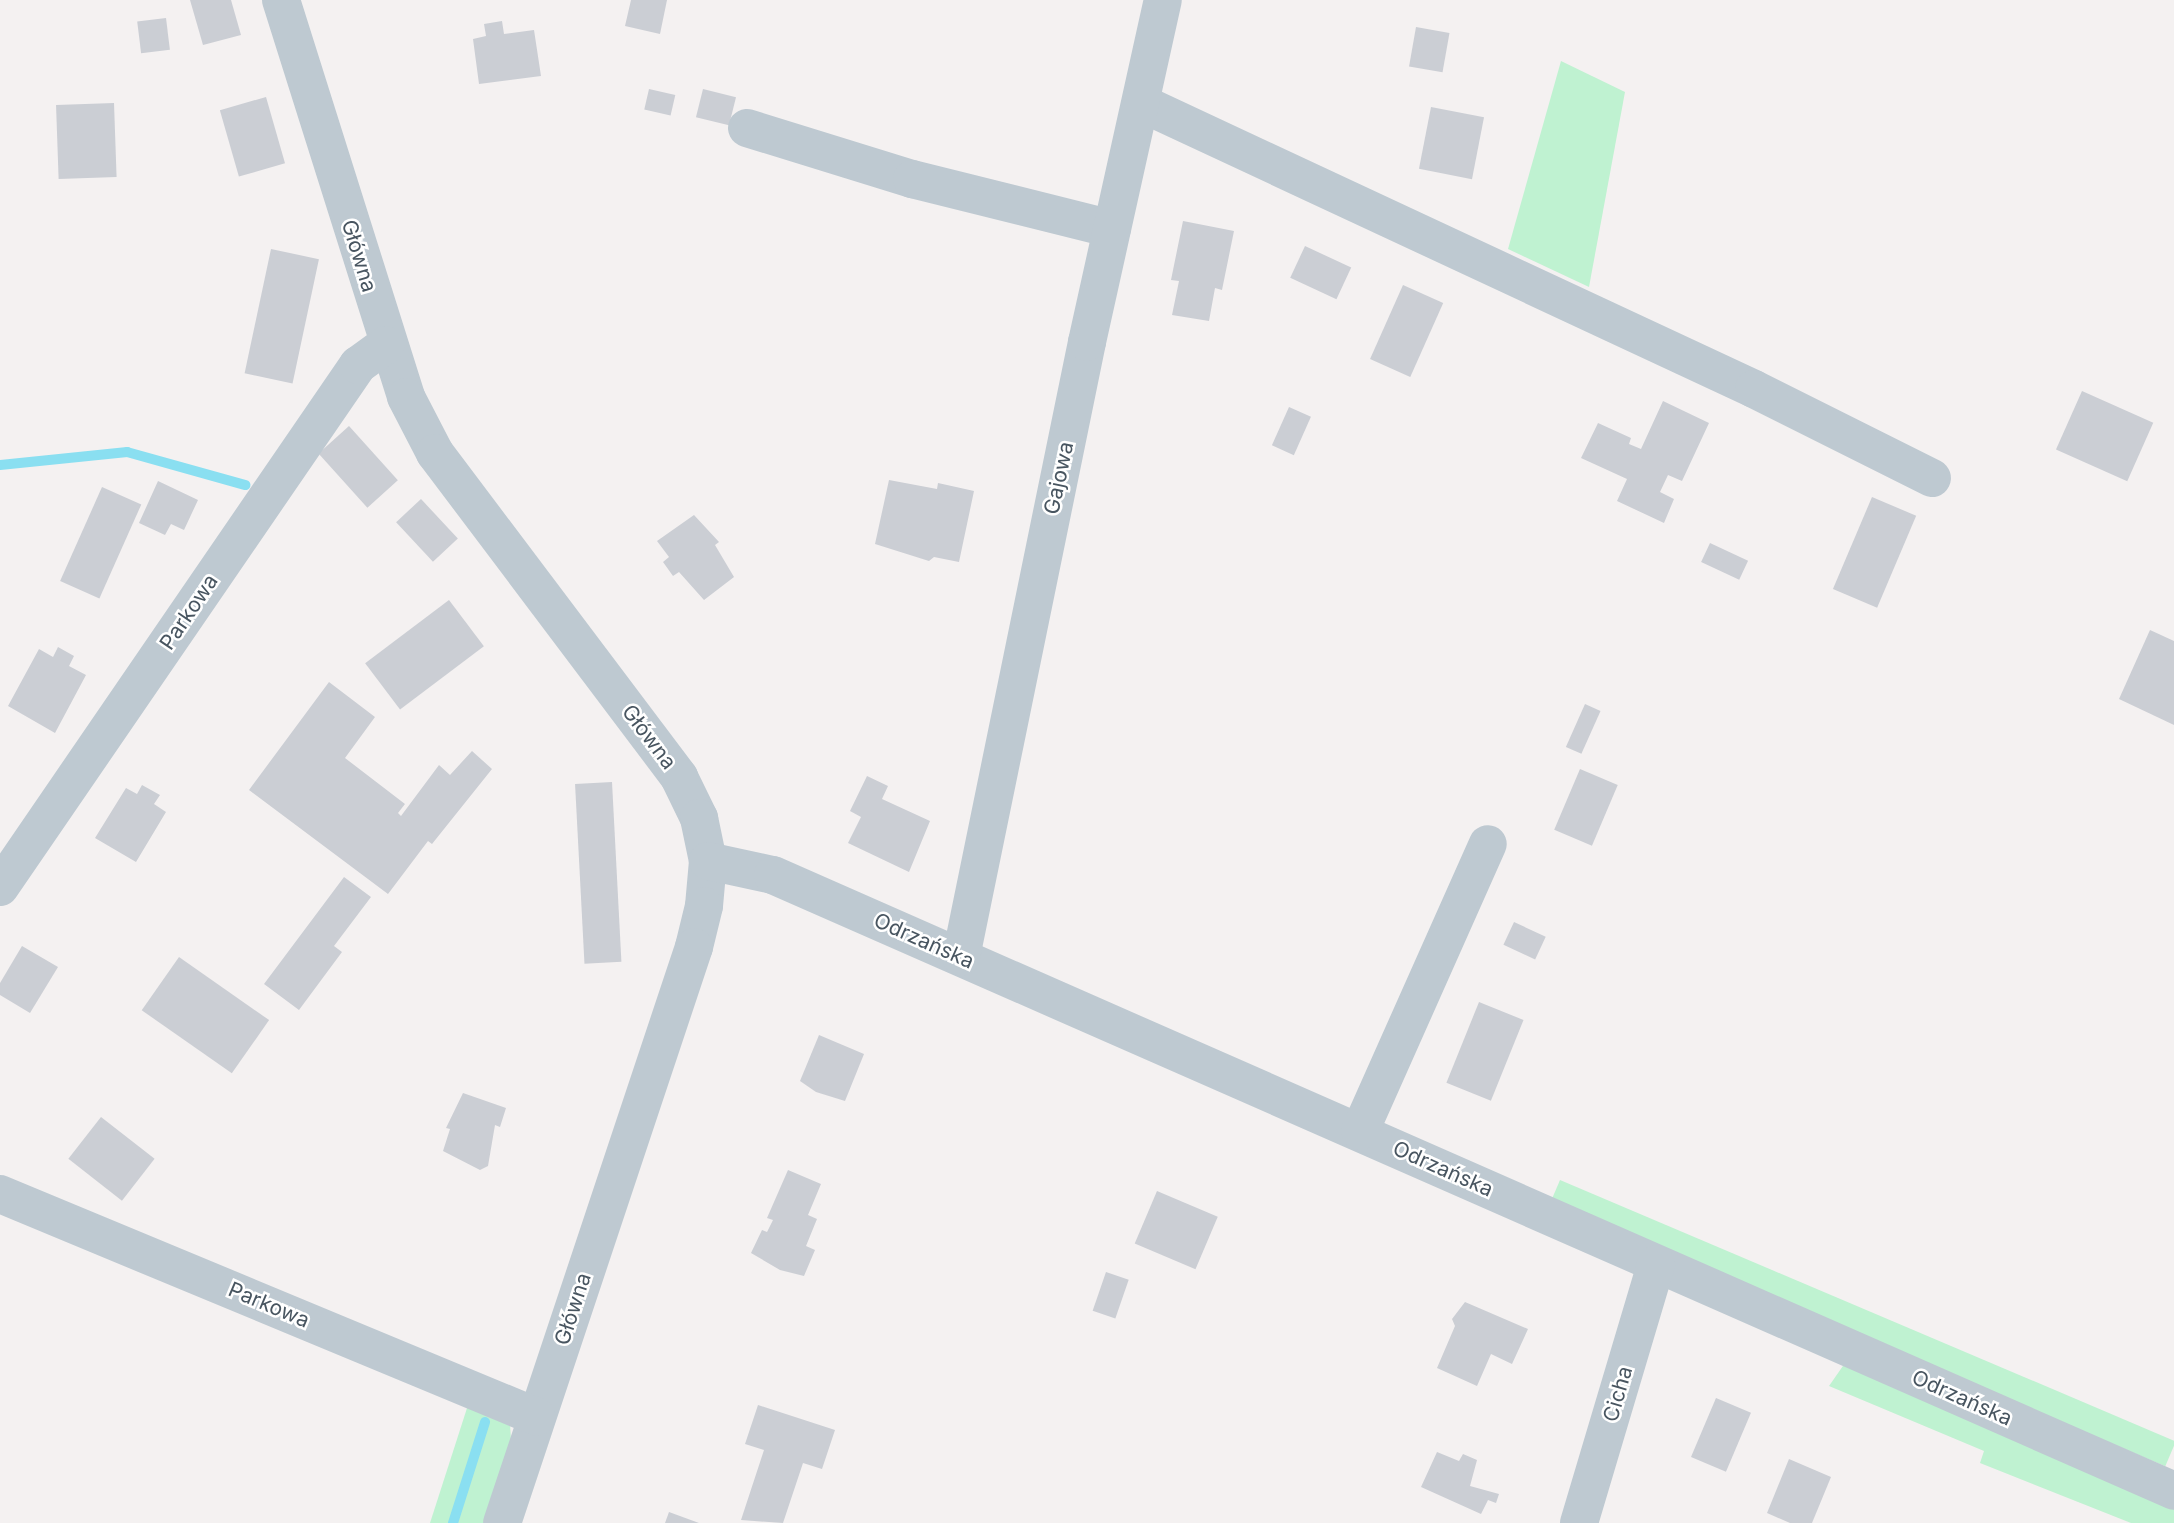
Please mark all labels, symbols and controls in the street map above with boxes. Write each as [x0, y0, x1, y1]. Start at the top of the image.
street label: Główna [336, 217, 382, 295]
street label: Gajowa [1039, 439, 1079, 517]
street label: Parkowa [155, 569, 223, 655]
street label: Główna [617, 700, 681, 774]
street label: Odrzańska [870, 908, 978, 974]
street label: Odrzańska [1389, 1136, 1497, 1202]
street label: Główna [550, 1270, 596, 1348]
street label: Parkowa [225, 1277, 313, 1333]
street label: Cicha [1598, 1363, 1638, 1425]
street label: Odrzańska [1908, 1365, 2016, 1431]

